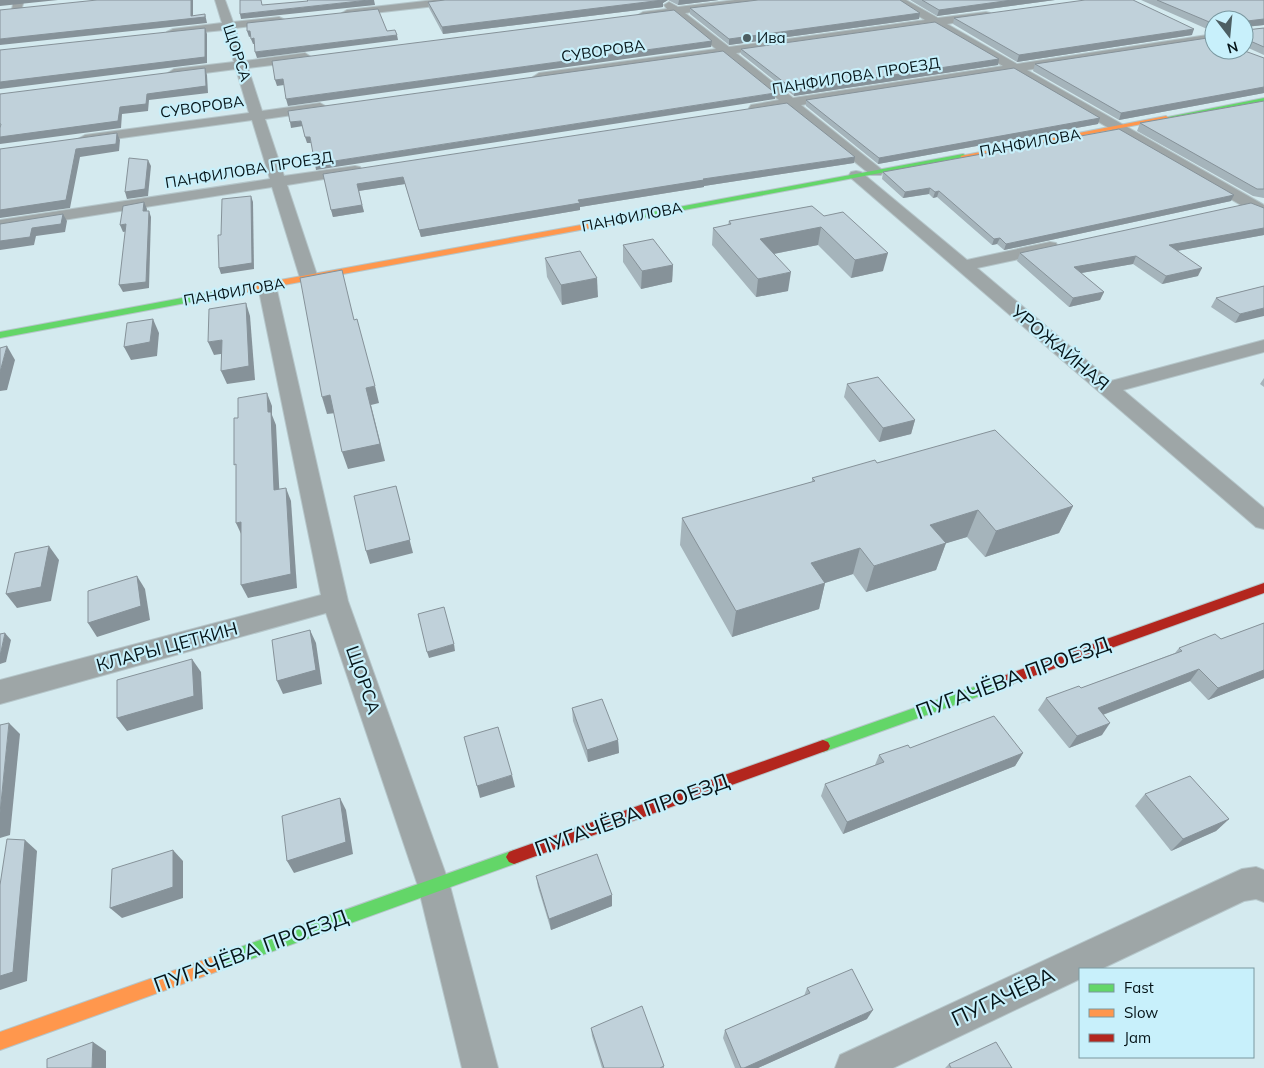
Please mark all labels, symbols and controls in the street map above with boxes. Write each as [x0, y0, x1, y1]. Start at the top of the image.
north arrow [1204, 10, 1254, 60]
street label: ЩОРСА [219, 22, 256, 84]
place label: Ива [757, 28, 786, 47]
marker: Ива [741, 32, 753, 44]
street label: СУВОРОВА [560, 35, 646, 66]
text: N [1225, 37, 1240, 58]
street label: ПАНФИЛОВА ПРОЕЗД [771, 53, 941, 98]
street label: СУВОРОВА [159, 91, 245, 122]
street label: ПАНФИЛОВА [978, 124, 1082, 161]
street label: ПАНФИЛОВА ПРОЕЗД [164, 147, 334, 192]
street label: ПАНФИЛОВА [580, 197, 684, 236]
street label: ПАНФИЛОВА [182, 273, 286, 310]
street label: УРОЖАЙНАЯ [1006, 299, 1114, 395]
street label: КЛАРЫ ЦЕТКИН [94, 617, 240, 676]
street label: ПУГАЧЁВА ПРОЕЗД [912, 630, 1114, 724]
street label: ЩОРСА [341, 643, 386, 717]
street label: ПУГАЧЁВА ПРОЕЗД [531, 767, 733, 861]
street label: ПУГАЧЁВА ПРОЕЗД [150, 903, 352, 997]
street label: ПУГАЧЁВА [947, 961, 1059, 1031]
legend [1079, 968, 1254, 1058]
text: Fast [1124, 978, 1154, 997]
text: Slow [1124, 1003, 1158, 1022]
text: Jam [1124, 1028, 1151, 1047]

